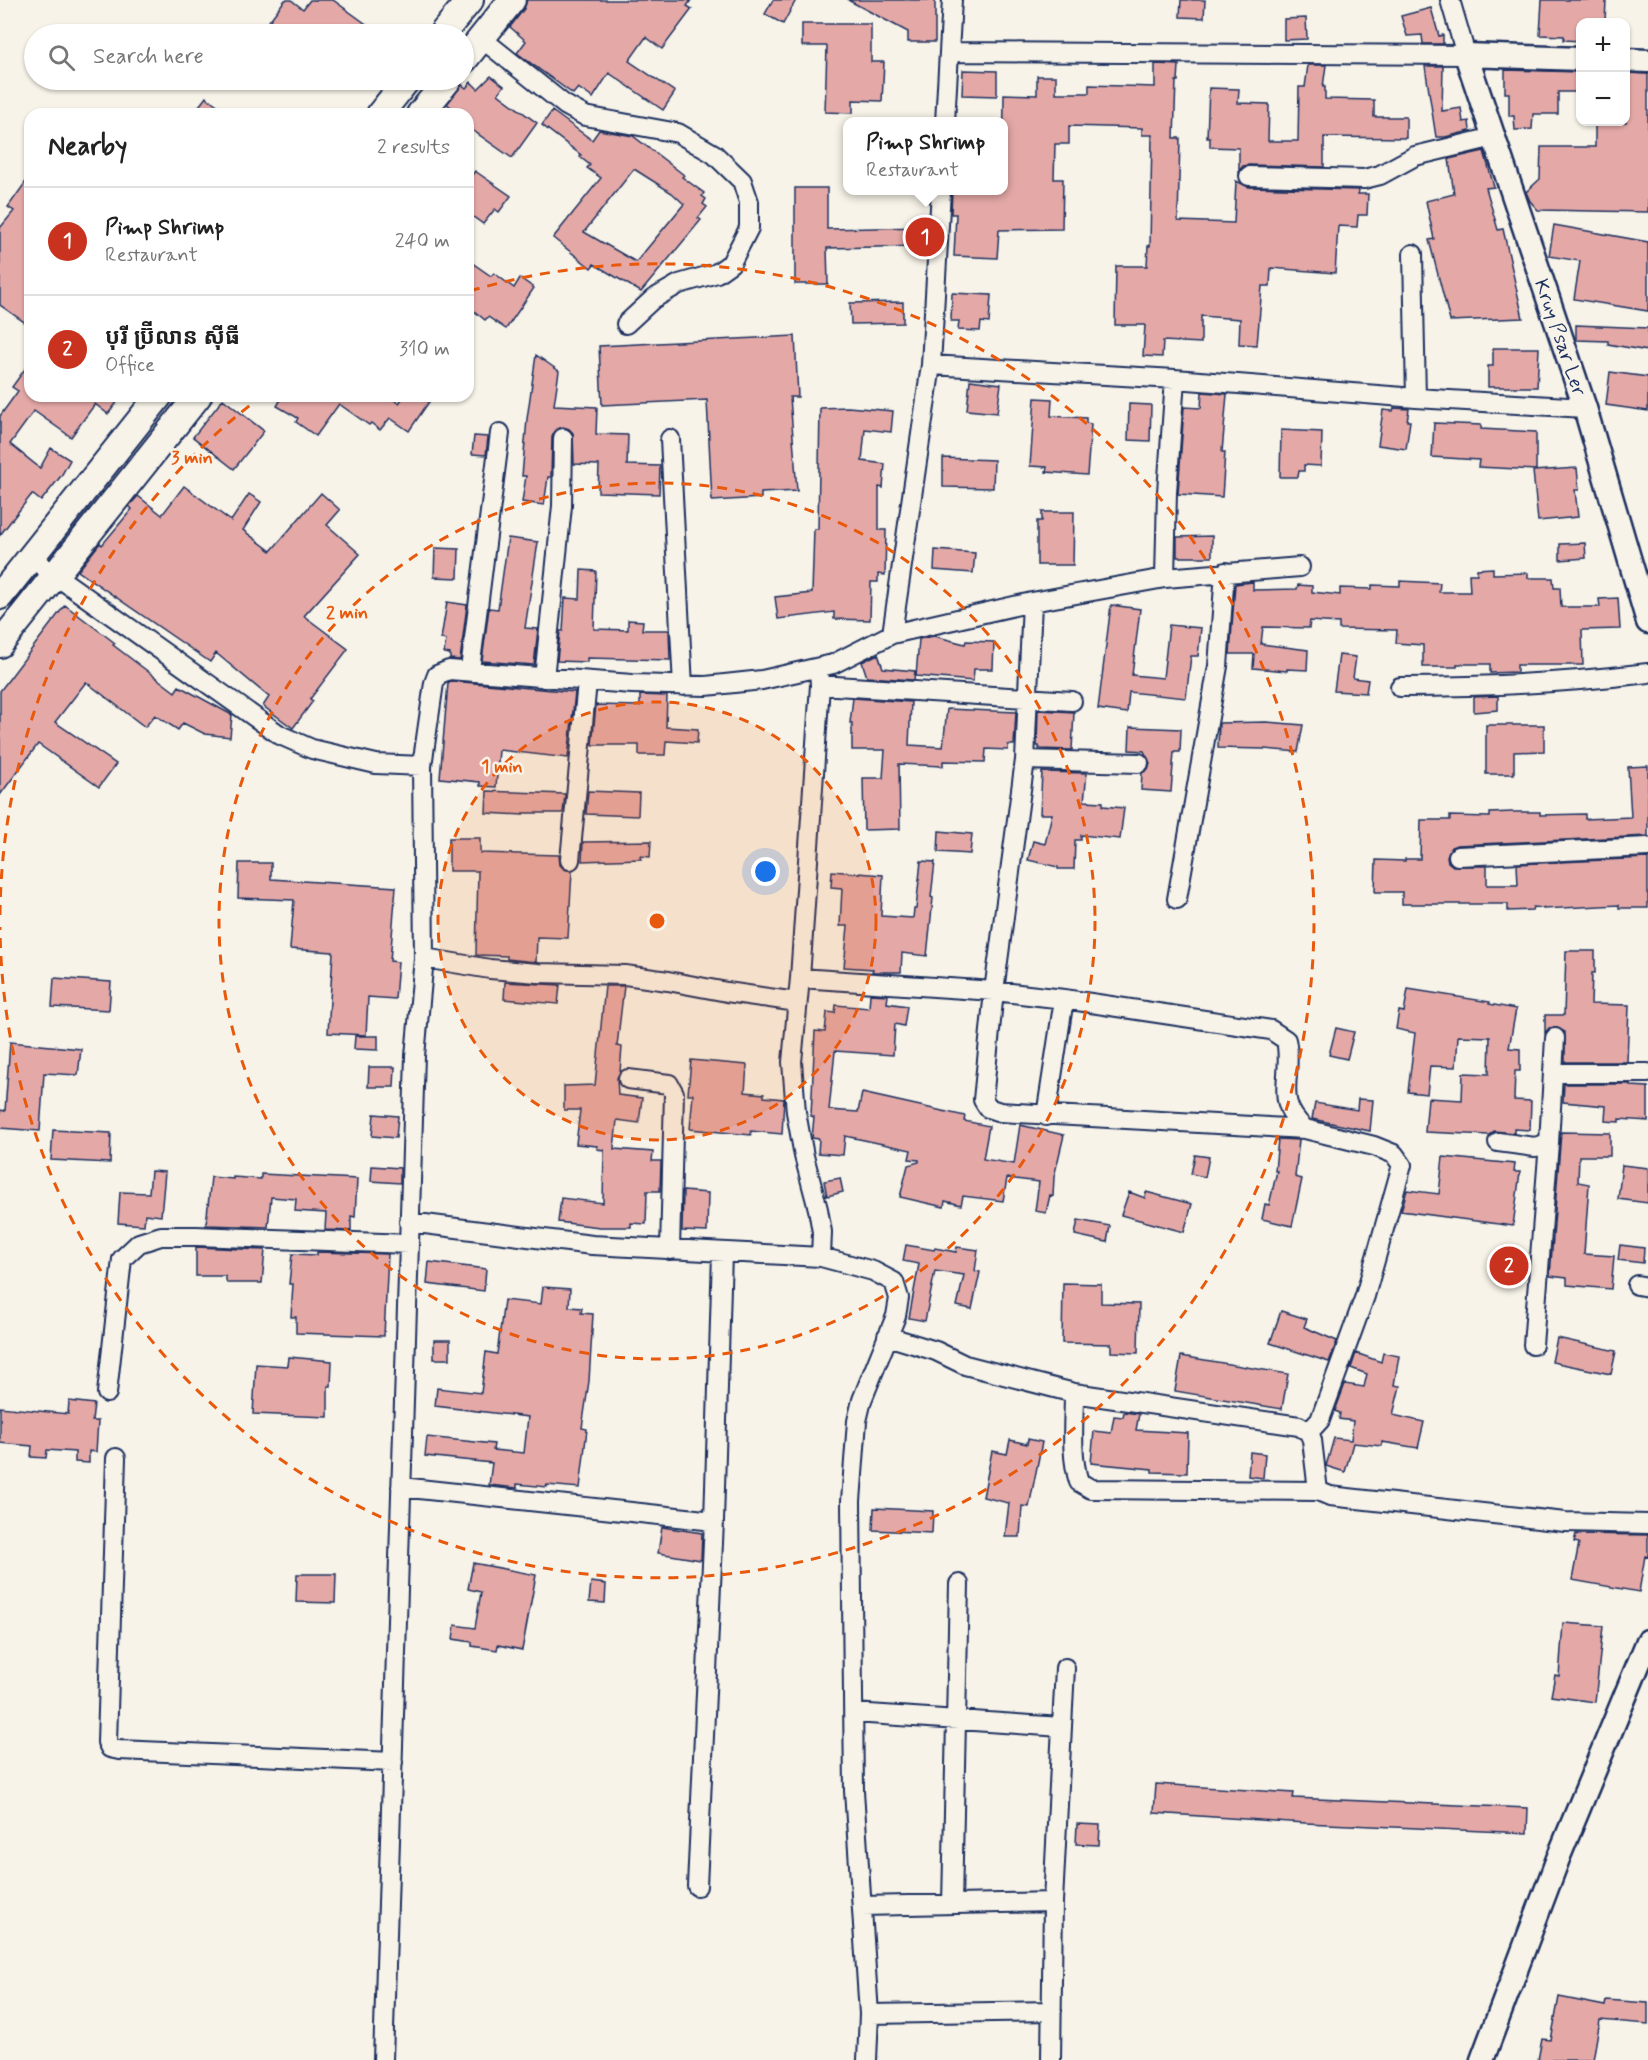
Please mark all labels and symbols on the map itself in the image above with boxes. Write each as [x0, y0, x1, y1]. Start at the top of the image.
pin: 1 [906, 214, 944, 260]
street label: Kruy Psar Ler [1527, 276, 1592, 400]
text: 3 min [171, 446, 213, 470]
text: 2 min [326, 601, 368, 625]
text: 1 min [481, 755, 523, 779]
your location [751, 857, 780, 886]
centre of rings [647, 911, 667, 931]
pin: 2 [1490, 1244, 1528, 1288]

